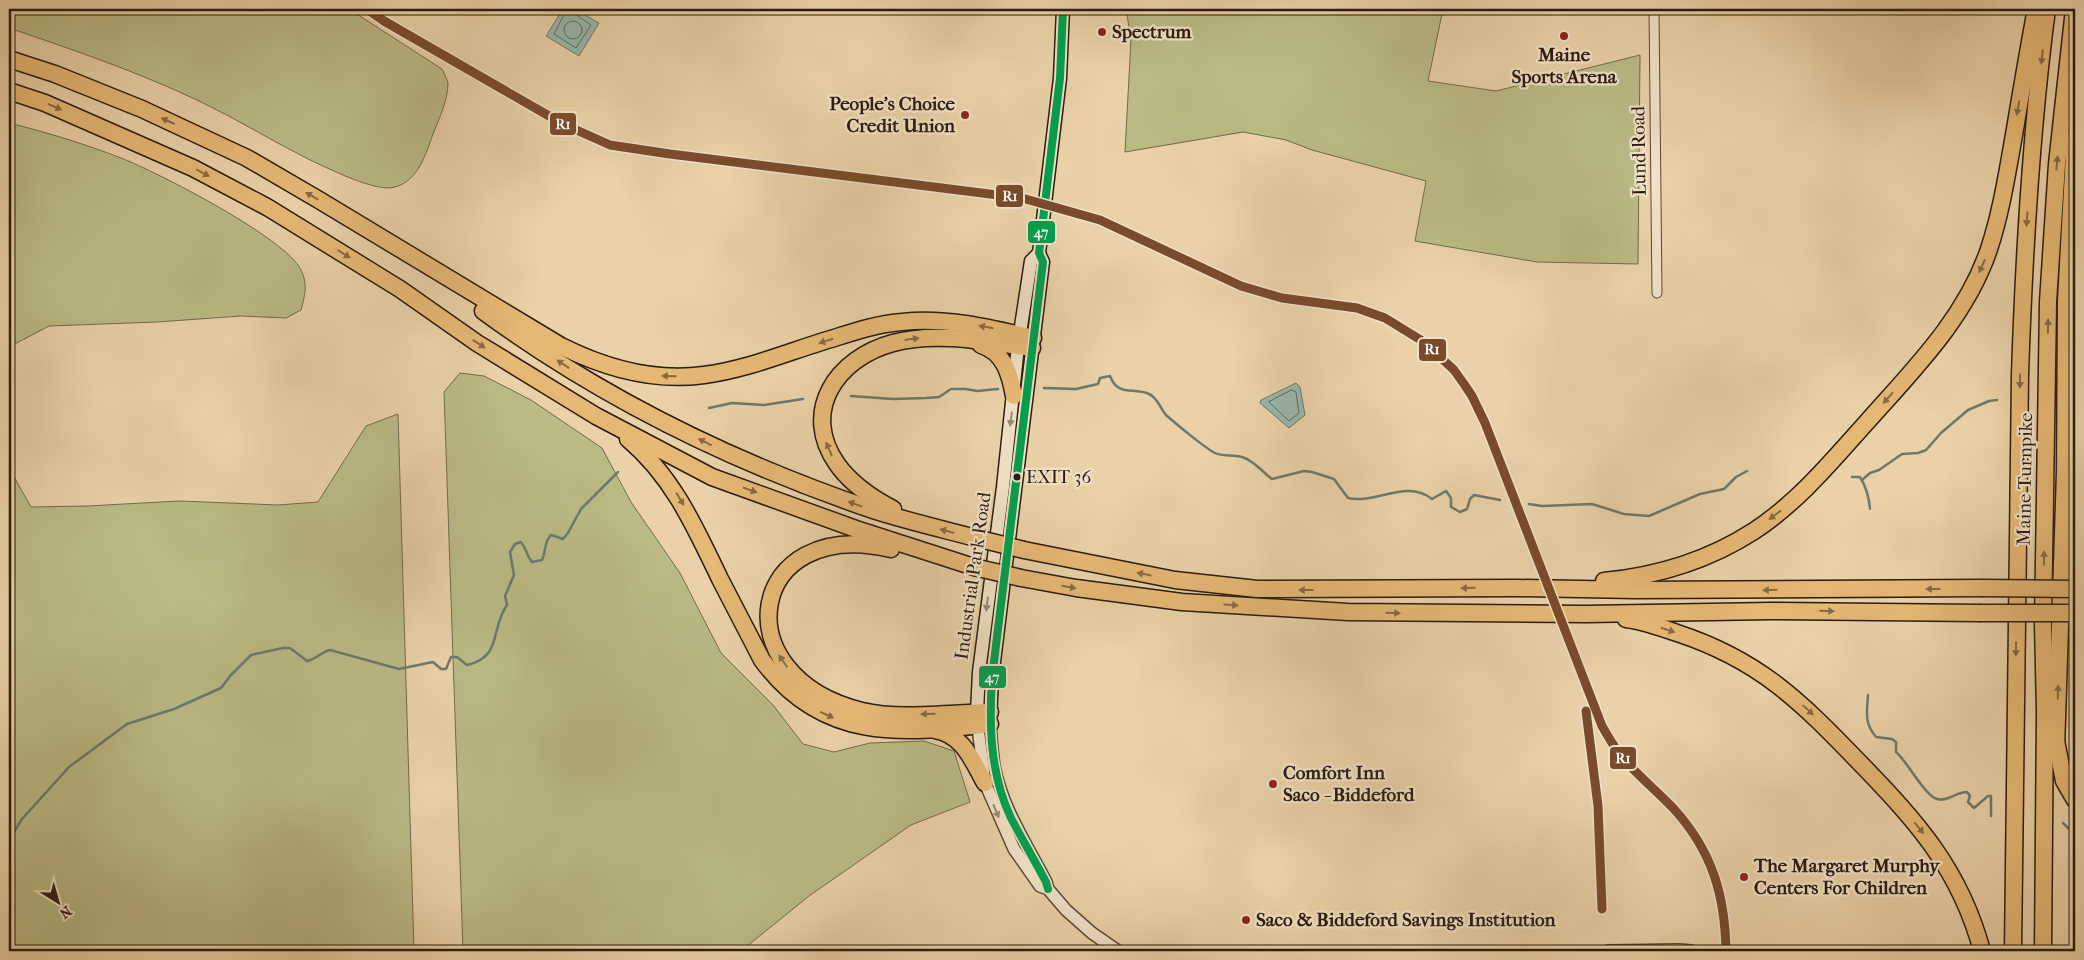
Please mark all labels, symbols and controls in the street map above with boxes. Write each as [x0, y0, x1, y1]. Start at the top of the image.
place label: Spectrum [1112, 21, 1192, 43]
marker: Spectrum [1096, 26, 1108, 38]
marker: Maine Sports Arena [1558, 30, 1570, 42]
place label: Maine Sports Arena [1511, 44, 1618, 88]
one-way arrow [2038, 49, 2046, 65]
place label: People's Choice Credit Union [829, 93, 956, 137]
one-way arrow [2014, 101, 2022, 117]
one-way arrow [48, 104, 62, 112]
street label: Lund Road [1627, 105, 1651, 196]
marker: People's Choice Credit Union [959, 109, 971, 121]
line badge: R1 [549, 112, 577, 136]
text: R1 [555, 116, 571, 133]
one-way arrow [161, 117, 175, 125]
one-way arrow [2054, 155, 2062, 171]
one-way arrow [196, 169, 210, 177]
line badge: R1 [995, 184, 1024, 208]
text: R1 [1002, 188, 1018, 205]
one-way arrow [306, 191, 319, 200]
one-way arrow [2023, 211, 2031, 227]
line badge: 47 [1027, 220, 1056, 244]
text: 47 [1033, 224, 1049, 241]
one-way arrow [337, 249, 351, 259]
one-way arrow [1977, 259, 1985, 273]
one-way arrow [2044, 317, 2052, 333]
one-way arrow [977, 323, 993, 331]
one-way arrow [904, 335, 920, 343]
one-way arrow [819, 337, 834, 345]
line badge: R1 [1418, 338, 1447, 362]
one-way arrow [473, 339, 486, 349]
text: R1 [1424, 341, 1440, 358]
one-way arrow [556, 359, 570, 369]
one-way arrow [660, 372, 676, 380]
one-way arrow [2016, 374, 2024, 390]
one-way arrow [1883, 392, 1894, 404]
one-way arrow [1007, 412, 1015, 428]
street label: Maine Turnpike [2013, 412, 2037, 546]
one-way arrow [698, 438, 712, 446]
one-way arrow [825, 442, 833, 456]
place label: EXIT 36 [1026, 467, 1091, 488]
marker: EXIT 36 [1012, 472, 1022, 482]
one-way arrow [743, 487, 758, 494]
street label: Industrial Park Road [950, 490, 996, 661]
one-way arrow [675, 492, 684, 506]
one-way arrow [848, 500, 863, 507]
one-way arrow [1769, 510, 1782, 520]
one-way arrow [940, 527, 955, 535]
one-way arrow [2040, 550, 2048, 566]
one-way arrow [1137, 570, 1152, 578]
one-way arrow [1062, 583, 1078, 591]
one-way arrow [1460, 584, 1476, 592]
one-way arrow [1924, 585, 1940, 593]
one-way arrow [1297, 586, 1313, 594]
one-way arrow [1762, 586, 1778, 594]
one-way arrow [983, 597, 991, 613]
one-way arrow [1223, 601, 1239, 609]
one-way arrow [1820, 608, 1836, 616]
one-way arrow [1385, 609, 1401, 617]
one-way arrow [1661, 626, 1676, 634]
one-way arrow [2012, 641, 2020, 657]
one-way arrow [778, 654, 787, 668]
line badge: 47 [978, 665, 1007, 689]
text: 47 [984, 669, 1000, 686]
one-way arrow [2054, 684, 2062, 700]
one-way arrow [1801, 704, 1813, 716]
one-way arrow [920, 710, 936, 718]
one-way arrow [820, 711, 834, 719]
line badge: R1 [1609, 746, 1637, 770]
text: R1 [1615, 750, 1631, 767]
place label: Comfort Inn Saco - Biddeford [1283, 762, 1415, 806]
marker: Comfort Inn Saco - Biddeford [1267, 778, 1279, 790]
one-way arrow [993, 804, 1001, 818]
one-way arrow [1914, 821, 1925, 834]
place label: The Margaret Murphy Centers For Children [1753, 855, 1940, 899]
marker: The Margaret Murphy Centers For Children [1738, 871, 1750, 883]
north arrow [32, 878, 82, 928]
text: N [56, 902, 75, 922]
place label: Saco & Biddeford Savings Institution [1256, 909, 1557, 931]
marker: Saco & Biddeford Savings Institution [1240, 914, 1252, 926]

